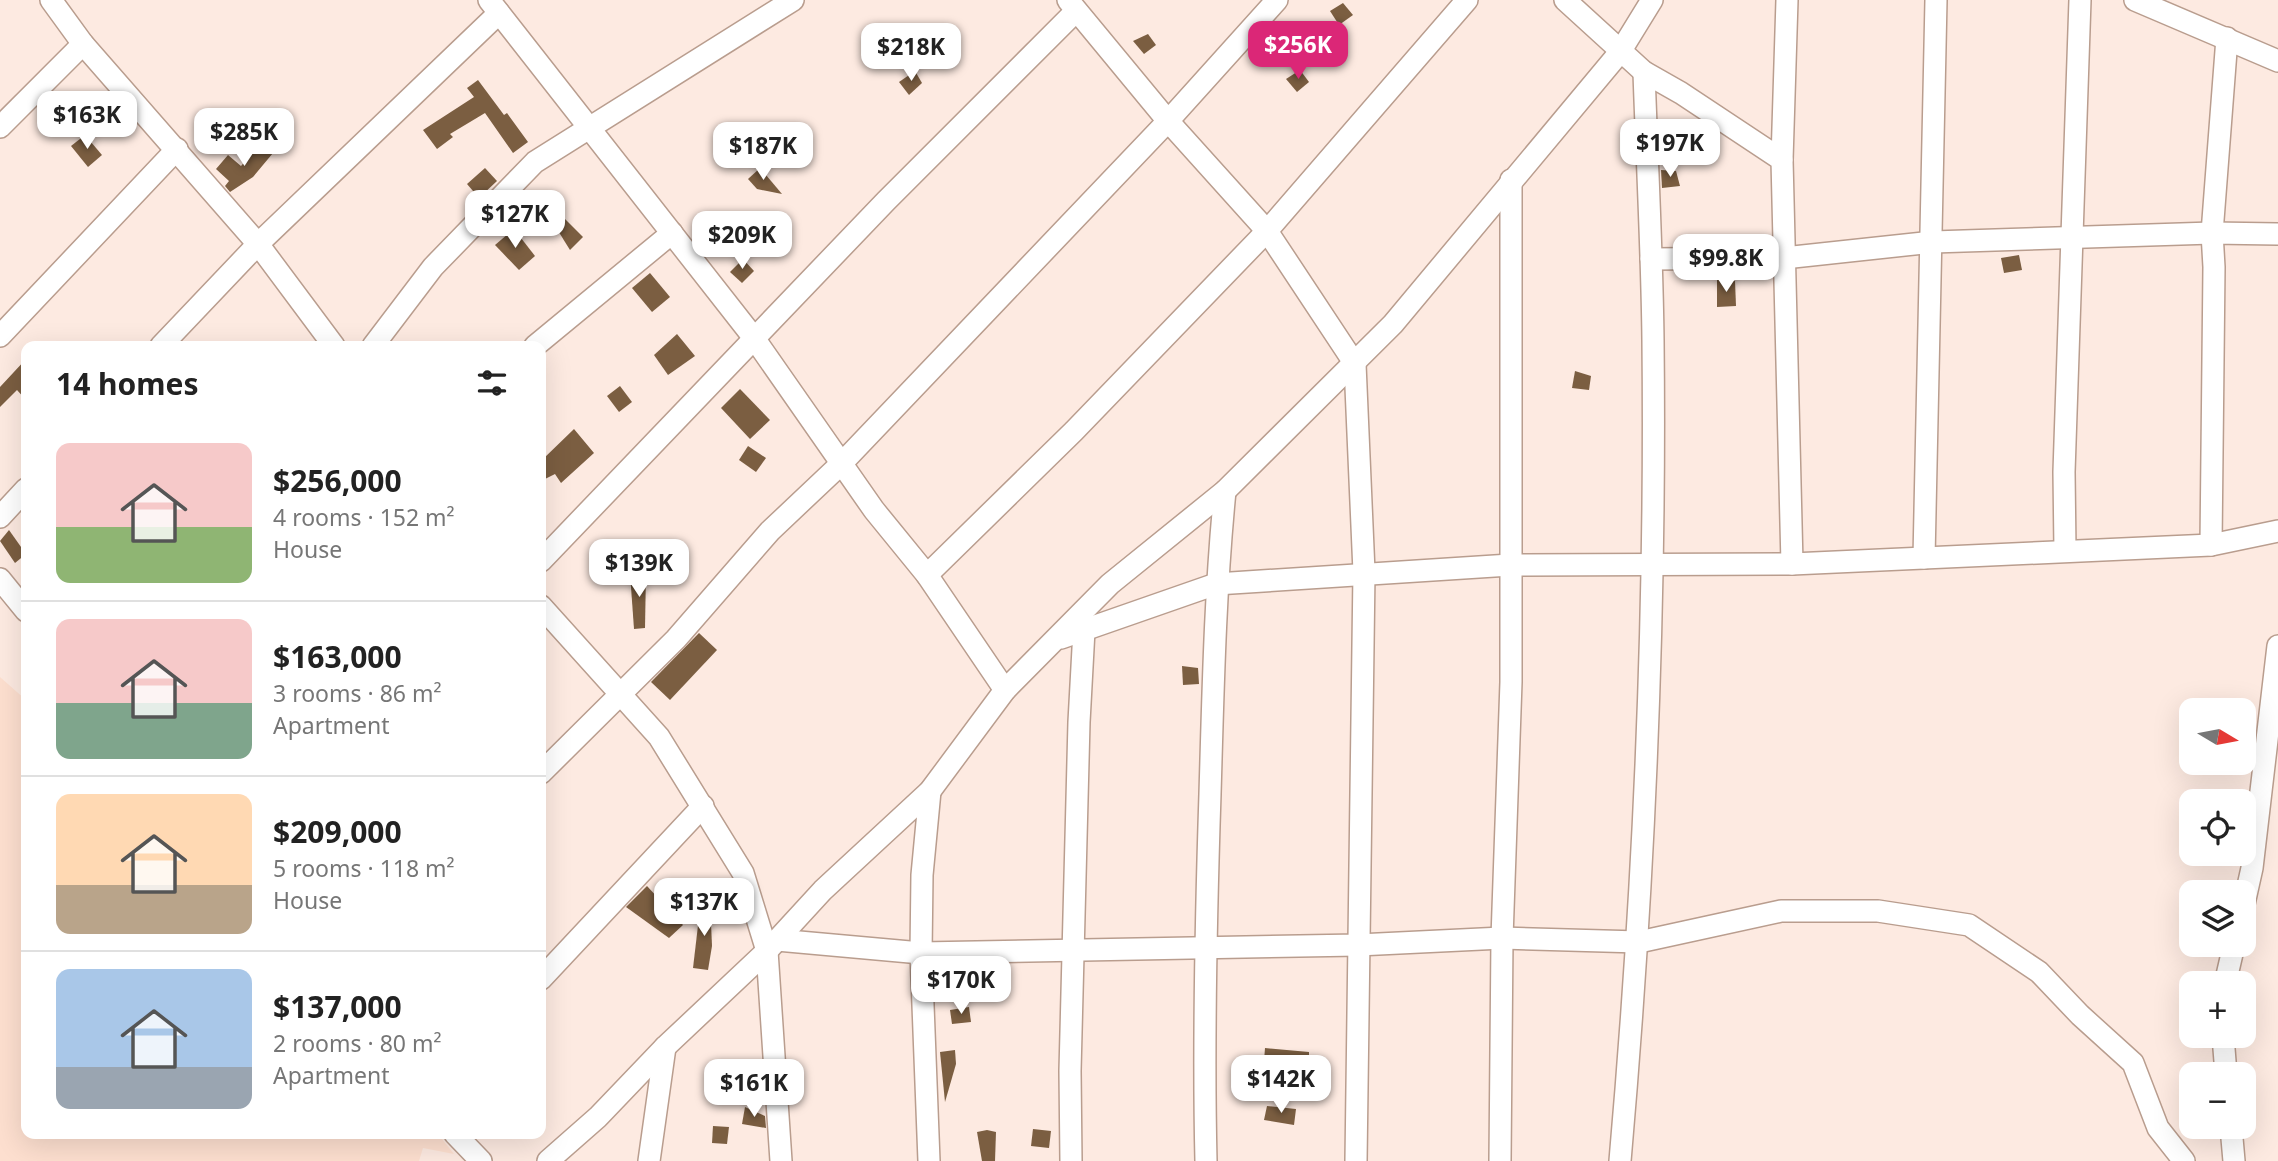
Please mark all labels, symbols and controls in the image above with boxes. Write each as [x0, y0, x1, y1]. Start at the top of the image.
pin: $256K [1249, 22, 1347, 81]
pin: $218K [862, 24, 960, 83]
text: $256K [1264, 28, 1332, 60]
text: $218K [877, 30, 945, 62]
pin: $163K [38, 92, 136, 151]
text: $163K [53, 98, 121, 130]
pin: $285K [195, 108, 293, 168]
text: $285K [210, 115, 278, 147]
pin: $197K [1621, 120, 1719, 179]
pin: $187K [714, 122, 812, 182]
text: $197K [1636, 126, 1704, 158]
text: $187K [729, 129, 797, 161]
pin: $127K [466, 190, 564, 250]
text: $127K [481, 197, 549, 229]
pin: $209K [693, 212, 791, 271]
text: $209K [708, 218, 776, 250]
pin: $99.8K [1669, 234, 1783, 294]
text: $99.8K [1689, 241, 1763, 273]
text: 14 homes [56, 363, 199, 404]
icon: filters [473, 364, 511, 402]
text: $256,000 [273, 460, 402, 501]
icon: home [112, 471, 196, 555]
text: 4 rooms · 152 m² [273, 501, 455, 533]
text: House [273, 533, 342, 565]
pin: $139K [590, 540, 688, 599]
text: $139K [605, 546, 673, 578]
text: $163,000 [273, 636, 402, 677]
icon: home [112, 647, 196, 731]
text: 3 rooms · 86 m² [273, 677, 442, 709]
north arrow [2179, 698, 2256, 775]
map controls [2179, 698, 2256, 1139]
text: Apartment [273, 709, 390, 741]
button: locate [2179, 789, 2256, 866]
text: $209,000 [273, 811, 402, 852]
icon: home [112, 822, 196, 906]
text: 5 rooms · 118 m² [273, 852, 455, 884]
pin: $137K [655, 878, 753, 938]
button: layers [2179, 880, 2256, 957]
text: House [273, 884, 342, 916]
text: $137K [670, 885, 738, 917]
pin: $170K [912, 956, 1010, 1016]
text: $170K [927, 963, 995, 995]
button: + [2179, 971, 2256, 1048]
text: $137,000 [273, 986, 402, 1027]
icon: home [112, 997, 196, 1081]
text: 2 rooms · 80 m² [273, 1027, 442, 1059]
pin: $142K [1232, 1056, 1330, 1115]
text: Apartment [273, 1059, 390, 1091]
pin: $161K [705, 1060, 803, 1119]
text: $142K [1247, 1062, 1315, 1094]
button: − [2179, 1062, 2256, 1139]
text: $161K [720, 1066, 788, 1098]

